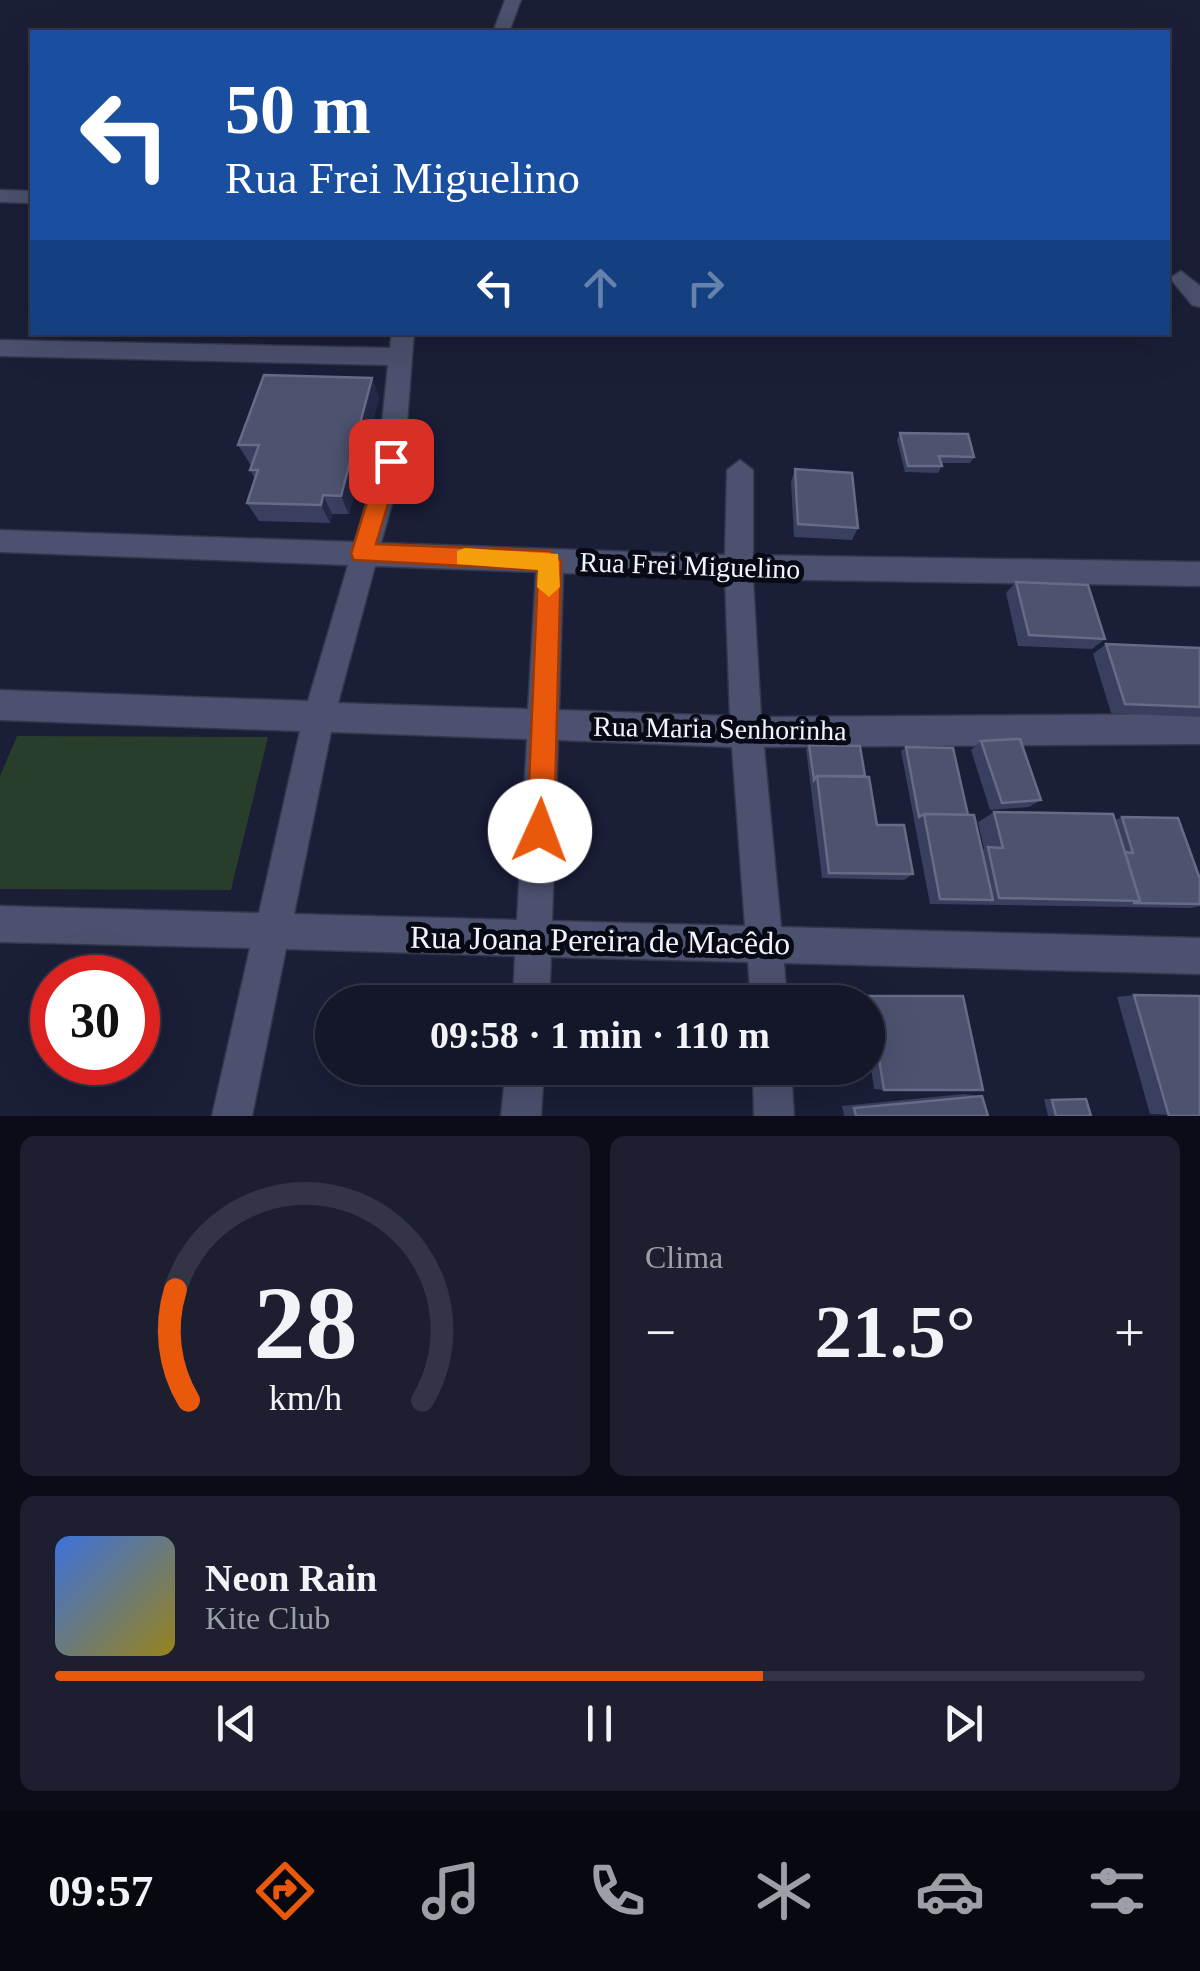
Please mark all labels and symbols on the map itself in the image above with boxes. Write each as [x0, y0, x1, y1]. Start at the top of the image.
pin [349, 419, 434, 504]
street label: Rua Frei Miguelino [579, 546, 801, 585]
street label: Rua Maria Senhorinha [593, 711, 848, 746]
position arrow [488, 779, 592, 883]
street label: Rua Joana Pereira de Macêdo [410, 919, 790, 961]
speed limit sign: 30 [30, 955, 160, 1085]

